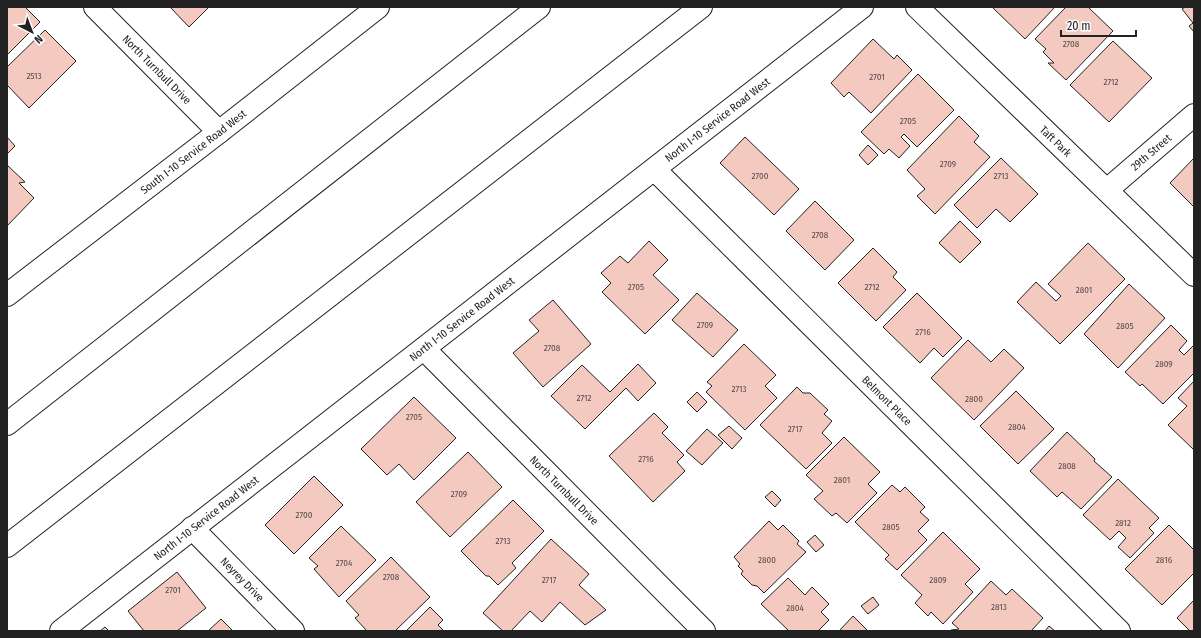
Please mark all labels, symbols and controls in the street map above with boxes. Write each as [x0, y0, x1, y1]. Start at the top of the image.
north arrow [12, 12, 52, 52]
scale bar [1061, 12, 1136, 38]
text: 20 m [1067, 19, 1091, 33]
text: N [32, 32, 45, 46]
street label: North Turnbull Drive [120, 32, 194, 107]
house number: 2708 [1063, 39, 1080, 49]
house number: 2513 [26, 71, 42, 81]
house number: 2701 [869, 72, 885, 82]
street label: North I-10 Service Road West [662, 75, 773, 165]
house number: 2712 [1104, 77, 1118, 87]
street label: South I-10 Service Road West [138, 106, 249, 197]
house number: 2705 [900, 116, 916, 126]
street label: Taft Park [1037, 123, 1075, 160]
street label: 29th Street [1128, 131, 1174, 173]
house number: 2709 [940, 159, 956, 169]
house number: 2700 [752, 171, 769, 181]
house number: 2713 [993, 171, 1009, 181]
house number: 2708 [812, 230, 829, 240]
street label: North I-10 Service Road West [407, 274, 517, 364]
house number: 2705 [628, 282, 644, 292]
house number: 2712 [865, 282, 879, 292]
house number: 2801 [1076, 285, 1092, 295]
house number: 2709 [697, 320, 713, 330]
house number: 2805 [1116, 321, 1134, 331]
house number: 2716 [915, 327, 931, 337]
house number: 2708 [544, 343, 561, 353]
house number: 2809 [1155, 359, 1173, 369]
street label: Belmont Place [860, 373, 914, 428]
house number: 2713 [731, 384, 747, 394]
house number: 2712 [577, 393, 591, 403]
house number: 2800 [965, 394, 983, 404]
house number: 2705 [406, 412, 422, 422]
house number: 2804 [1008, 422, 1026, 432]
house number: 2717 [788, 424, 803, 434]
street label: North Turnbull Drive [527, 453, 601, 527]
house number: 2716 [638, 454, 654, 464]
house number: 2808 [1058, 461, 1076, 471]
street label: North I-10 Service Road West [151, 473, 262, 563]
house number: 2801 [834, 475, 850, 485]
house number: 2709 [451, 489, 467, 499]
house number: 2700 [296, 510, 313, 520]
house number: 2812 [1115, 518, 1131, 528]
house number: 2805 [882, 522, 900, 532]
house number: 2713 [495, 536, 511, 546]
street label: Neyrey Drive [218, 555, 267, 604]
house number: 2800 [758, 555, 776, 565]
house number: 2816 [1156, 555, 1173, 565]
house number: 2704 [336, 558, 353, 568]
house number: 2708 [383, 572, 400, 582]
house number: 2717 [542, 575, 557, 585]
house number: 2809 [929, 575, 947, 585]
house number: 2701 [165, 585, 181, 595]
house number: 2813 [991, 602, 1007, 612]
house number: 2804 [786, 603, 804, 613]

